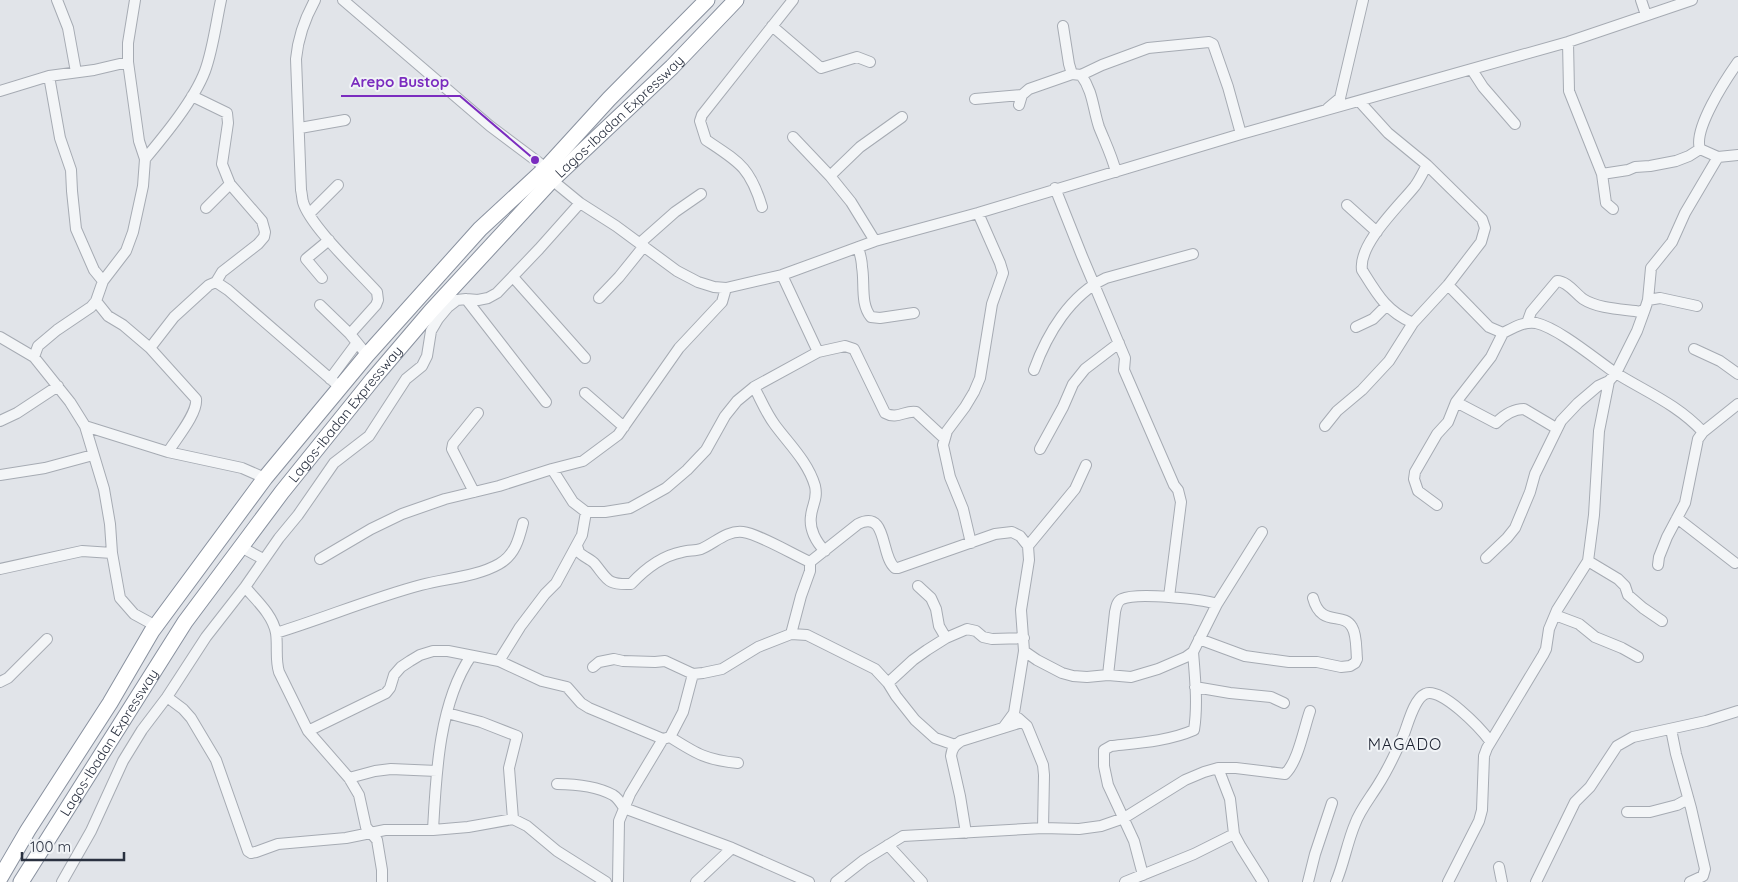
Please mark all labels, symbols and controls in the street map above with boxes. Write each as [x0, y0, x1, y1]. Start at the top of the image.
street label: Lagos-Ibadan Expressway [551, 51, 688, 182]
callout: Arepo Bustop [341, 66, 460, 96]
text: Arepo Bustop [351, 72, 449, 91]
street label: Lagos-Ibadan Expressway [284, 342, 406, 486]
street label: Lagos-Ibadan Expressway [56, 665, 162, 819]
district label: MAGADO [1368, 734, 1442, 754]
scale bar [22, 830, 125, 862]
text: 100 m [30, 837, 71, 856]

